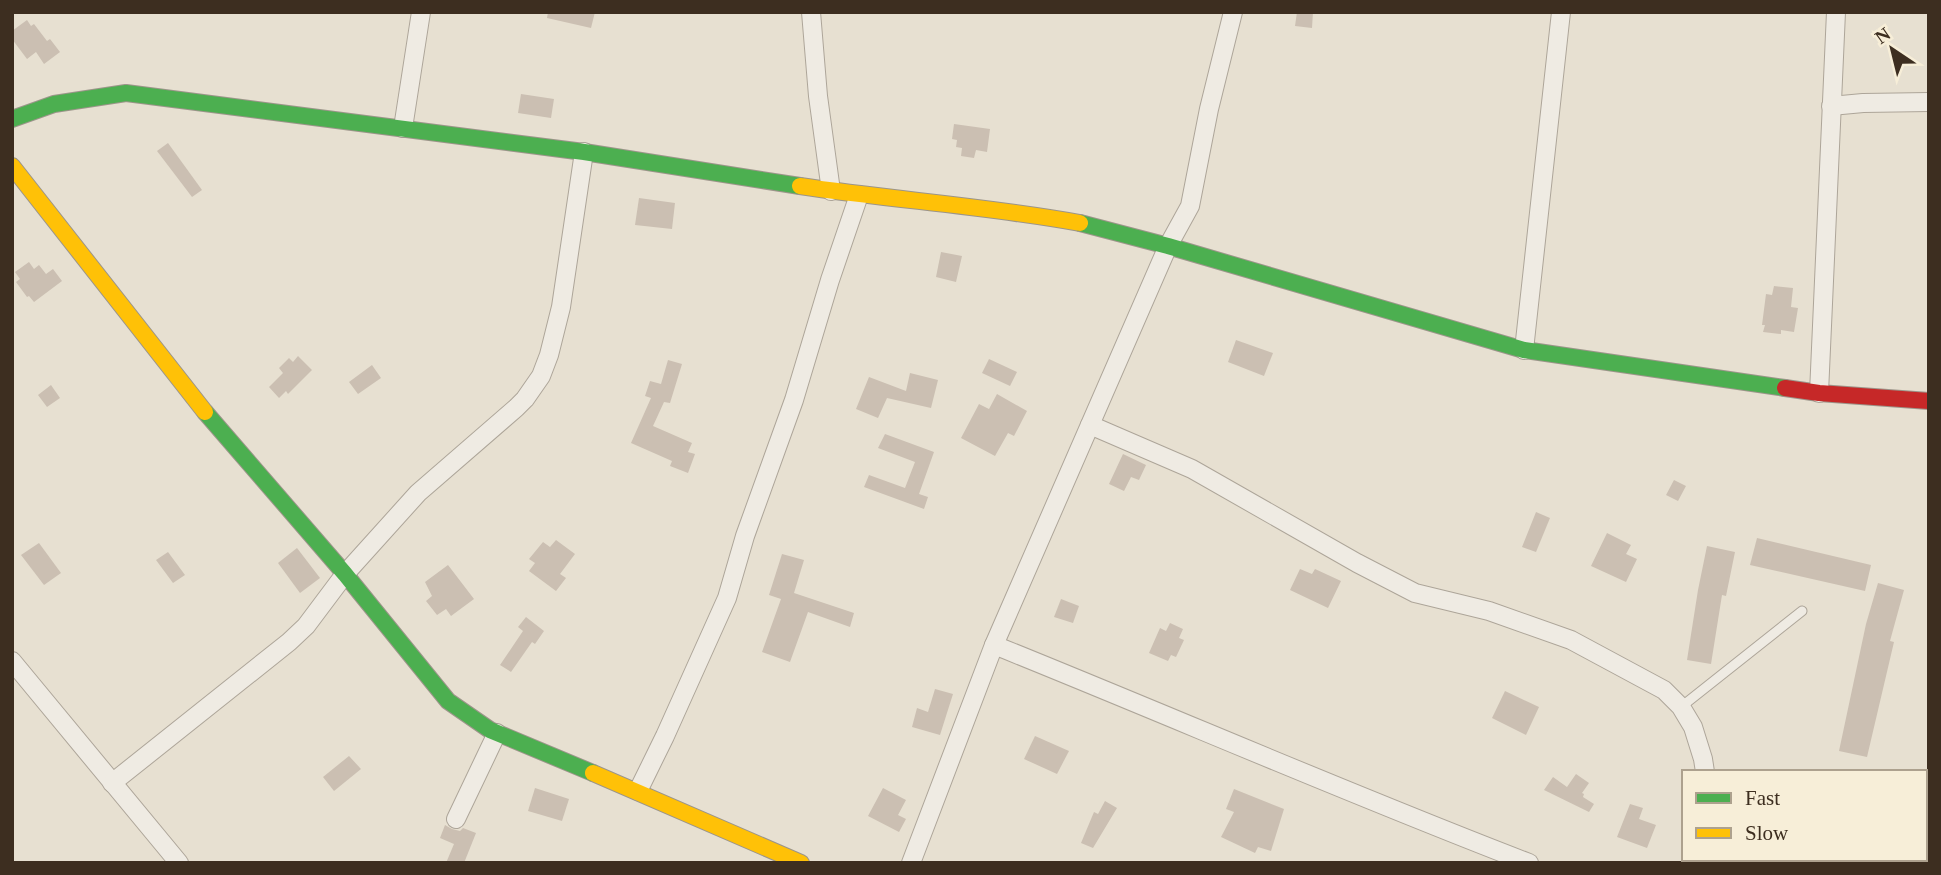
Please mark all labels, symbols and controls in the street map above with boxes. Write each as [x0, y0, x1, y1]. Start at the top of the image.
north arrow [1857, 14, 1927, 84]
text: N [1871, 23, 1894, 48]
legend [1682, 770, 1927, 861]
text: Fast [1745, 786, 1780, 810]
text: Slow [1745, 821, 1789, 845]

